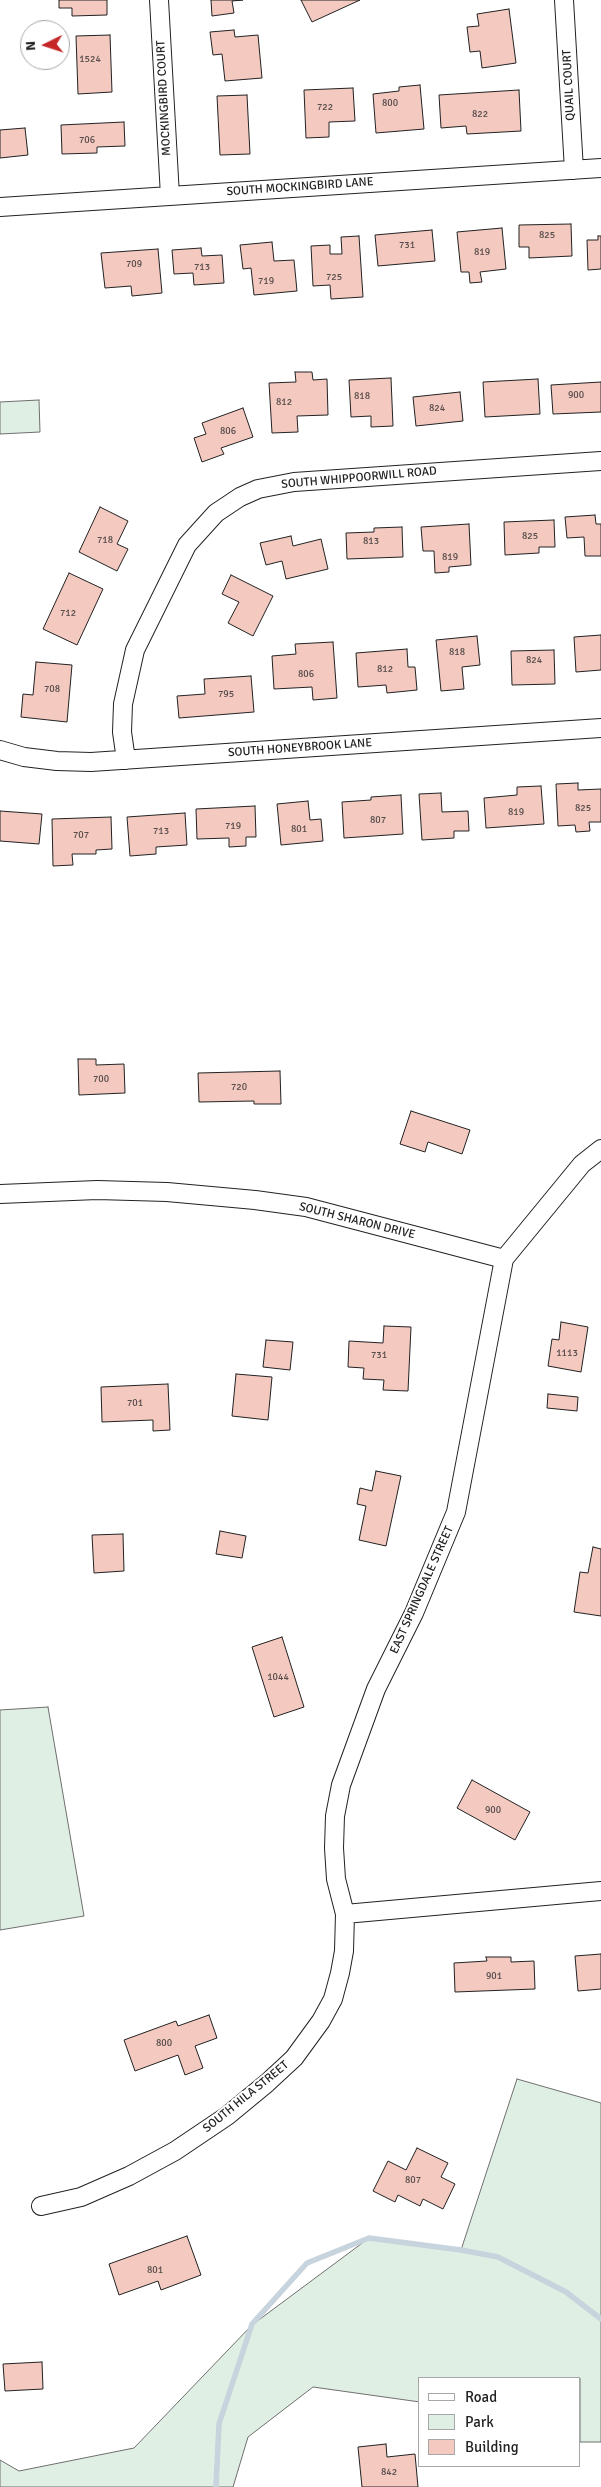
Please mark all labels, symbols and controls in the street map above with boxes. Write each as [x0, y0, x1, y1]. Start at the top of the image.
north arrow [20, 20, 70, 70]
street label: MOCKINGBIRD COURT [154, 40, 174, 156]
text: N [22, 41, 39, 51]
street label: QUAIL COURT [560, 49, 578, 121]
house number: 1524 [79, 53, 101, 65]
house number: 800 [382, 97, 398, 109]
house number: 722 [317, 101, 333, 113]
house number: 822 [472, 108, 488, 120]
house number: 706 [79, 134, 95, 146]
street label: SOUTH MOCKINGBIRD LANE [226, 175, 374, 199]
house number: 825 [539, 229, 555, 241]
house number: 731 [399, 239, 415, 251]
house number: 819 [474, 246, 490, 258]
house number: 709 [126, 258, 142, 270]
house number: 713 [194, 261, 210, 273]
house number: 725 [326, 271, 342, 283]
house number: 719 [258, 275, 274, 287]
house number: 900 [568, 389, 584, 401]
house number: 818 [354, 390, 370, 402]
house number: 812 [276, 396, 292, 408]
house number: 824 [429, 402, 445, 414]
house number: 806 [220, 425, 236, 437]
street label: SOUTH WHIPPOORWILL ROAD [281, 464, 437, 492]
house number: 825 [522, 530, 538, 542]
house number: 718 [97, 534, 113, 546]
house number: 813 [363, 535, 379, 547]
house number: 819 [442, 551, 458, 563]
house number: 712 [60, 607, 76, 619]
house number: 818 [449, 646, 465, 658]
house number: 824 [526, 654, 542, 666]
house number: 812 [377, 663, 393, 675]
house number: 806 [298, 668, 314, 680]
house number: 708 [44, 683, 60, 695]
house number: 795 [218, 688, 234, 700]
street label: SOUTH HONEYBROOK LANE [227, 736, 373, 760]
house number: 825 [575, 802, 591, 814]
house number: 819 [508, 806, 524, 818]
house number: 807 [370, 814, 386, 826]
house number: 719 [225, 820, 241, 832]
house number: 801 [291, 823, 307, 835]
house number: 713 [153, 825, 169, 837]
house number: 707 [73, 829, 89, 841]
house number: 700 [93, 1073, 109, 1085]
house number: 720 [231, 1081, 247, 1093]
street label: SOUTH SHARON DRIVE [297, 1200, 417, 1242]
house number: 1113 [556, 1347, 578, 1359]
house number: 731 [371, 1349, 387, 1361]
house number: 701 [127, 1397, 143, 1409]
street label: EAST SPRINGDALE STREET [387, 1524, 457, 1656]
house number: 1044 [267, 1671, 289, 1683]
house number: 900 [485, 1804, 501, 1816]
house number: 901 [486, 1970, 502, 1982]
house number: 800 [156, 2037, 172, 2049]
street label: SOUTH HILA STREET [200, 2058, 292, 2136]
house number: 807 [405, 2174, 421, 2186]
house number: 801 [147, 2264, 163, 2276]
legend [418, 2377, 581, 2467]
text: Road [465, 2388, 497, 2406]
text: Park [465, 2413, 494, 2431]
text: Building [465, 2438, 519, 2456]
house number: 842 [381, 2466, 397, 2478]

